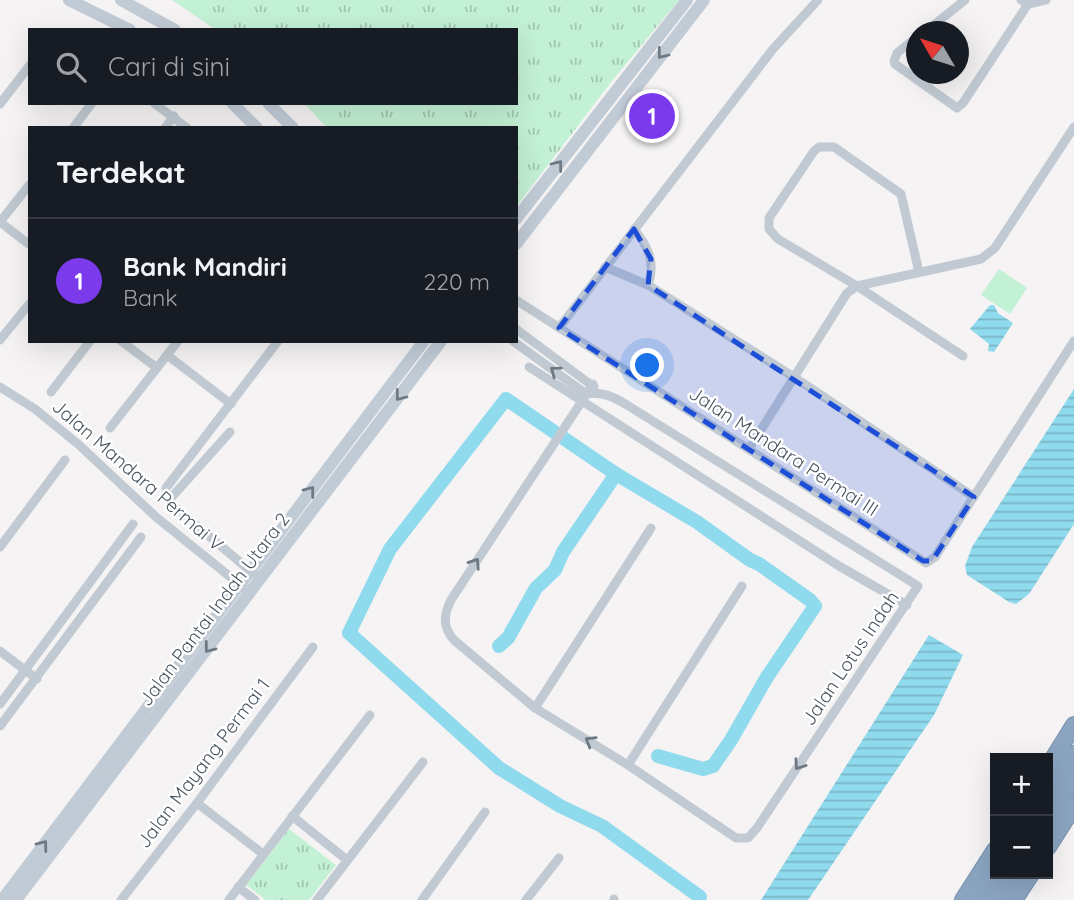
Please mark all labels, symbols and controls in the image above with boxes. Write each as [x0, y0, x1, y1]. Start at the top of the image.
north arrow [906, 21, 969, 84]
search box [28, 28, 518, 105]
one-way arrow [658, 46, 671, 59]
icon: search [52, 48, 90, 86]
text: Cari di sini [108, 50, 230, 83]
pin: 1 [629, 90, 675, 142]
text: Terdekat [56, 153, 186, 191]
one-way arrow [550, 161, 563, 173]
text: Bank Mandiri [123, 250, 287, 283]
text: 1 [75, 267, 83, 296]
text: 220 m [424, 267, 490, 296]
text: Bank [123, 283, 178, 312]
your location [630, 348, 664, 382]
one-way arrow [550, 367, 563, 380]
street label: Jalan Mandara Permai III [685, 381, 883, 521]
one-way arrow [396, 388, 408, 400]
street label: Jalan Mandara Permai V [47, 394, 229, 556]
one-way arrow [301, 486, 314, 499]
street label: Jalan Pantai Indah Utara 2 [133, 508, 295, 710]
one-way arrow [467, 558, 479, 571]
street label: Jalan Lotus Indah [796, 586, 904, 730]
one-way arrow [204, 640, 217, 653]
street label: Jalan Mayang Permai 1 [131, 673, 275, 853]
one-way arrow [584, 737, 597, 750]
map controls [990, 753, 1053, 879]
button: + [990, 753, 1053, 816]
one-way arrow [795, 757, 808, 770]
button: − [990, 816, 1053, 879]
one-way arrow [34, 841, 47, 853]

